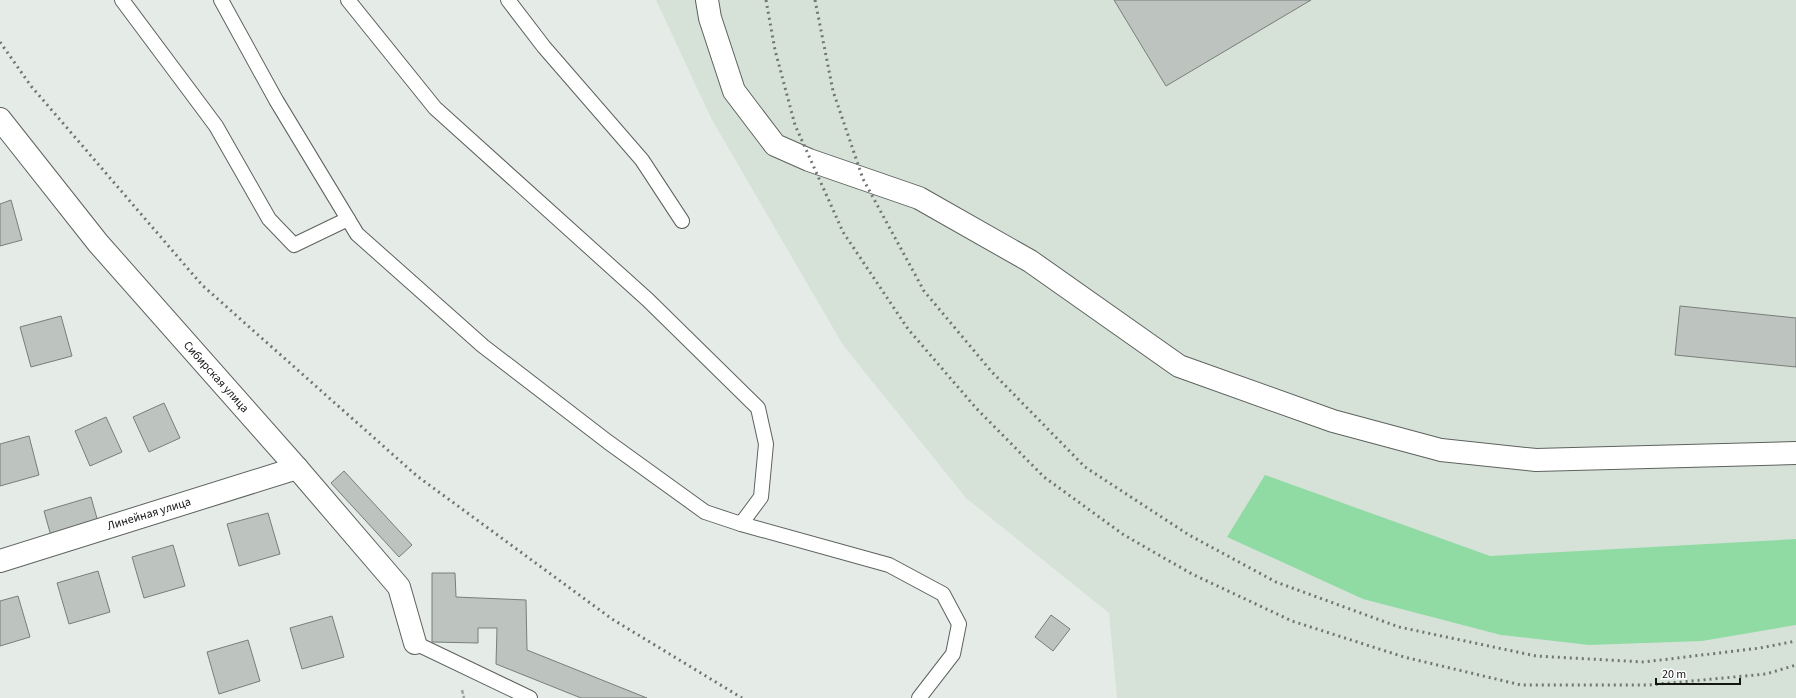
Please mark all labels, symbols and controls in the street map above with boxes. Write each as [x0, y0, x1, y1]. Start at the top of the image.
street label: Сибирская улица [179, 338, 253, 416]
street label: Линейная улица [105, 493, 193, 535]
scale bar [1656, 660, 1740, 686]
text: 20 m [1662, 666, 1686, 683]

